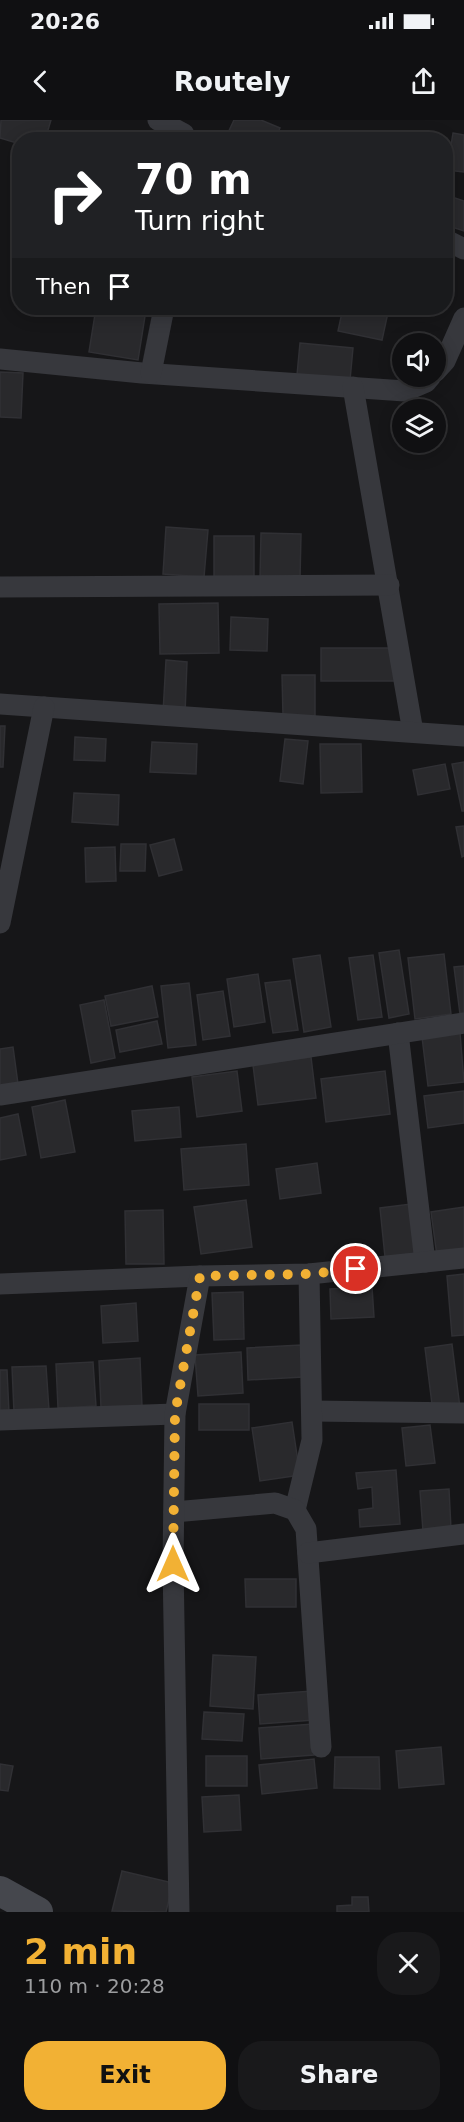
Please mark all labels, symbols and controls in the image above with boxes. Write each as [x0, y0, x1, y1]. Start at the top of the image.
text: 20:26 [30, 9, 100, 34]
icon: back [24, 65, 57, 98]
icon: share [407, 65, 440, 98]
text: Routely [174, 66, 290, 97]
text: 70 m [135, 155, 252, 204]
icon: right [36, 156, 114, 234]
text: Turn right [135, 205, 264, 236]
icon: arrive [103, 270, 136, 303]
text: Then [36, 274, 91, 299]
map controls [392, 333, 446, 453]
button: sound [392, 333, 446, 387]
button: layers [392, 399, 446, 453]
pin [330, 1243, 381, 1294]
icon: arrive [339, 1252, 372, 1285]
position arrow [141, 1532, 205, 1596]
text: 2 min [24, 1931, 137, 1972]
button: close [377, 1932, 440, 1995]
text: 110 m · 20:28 [24, 1974, 165, 1998]
button: Exit [24, 2041, 226, 2110]
button: Share [238, 2041, 440, 2110]

